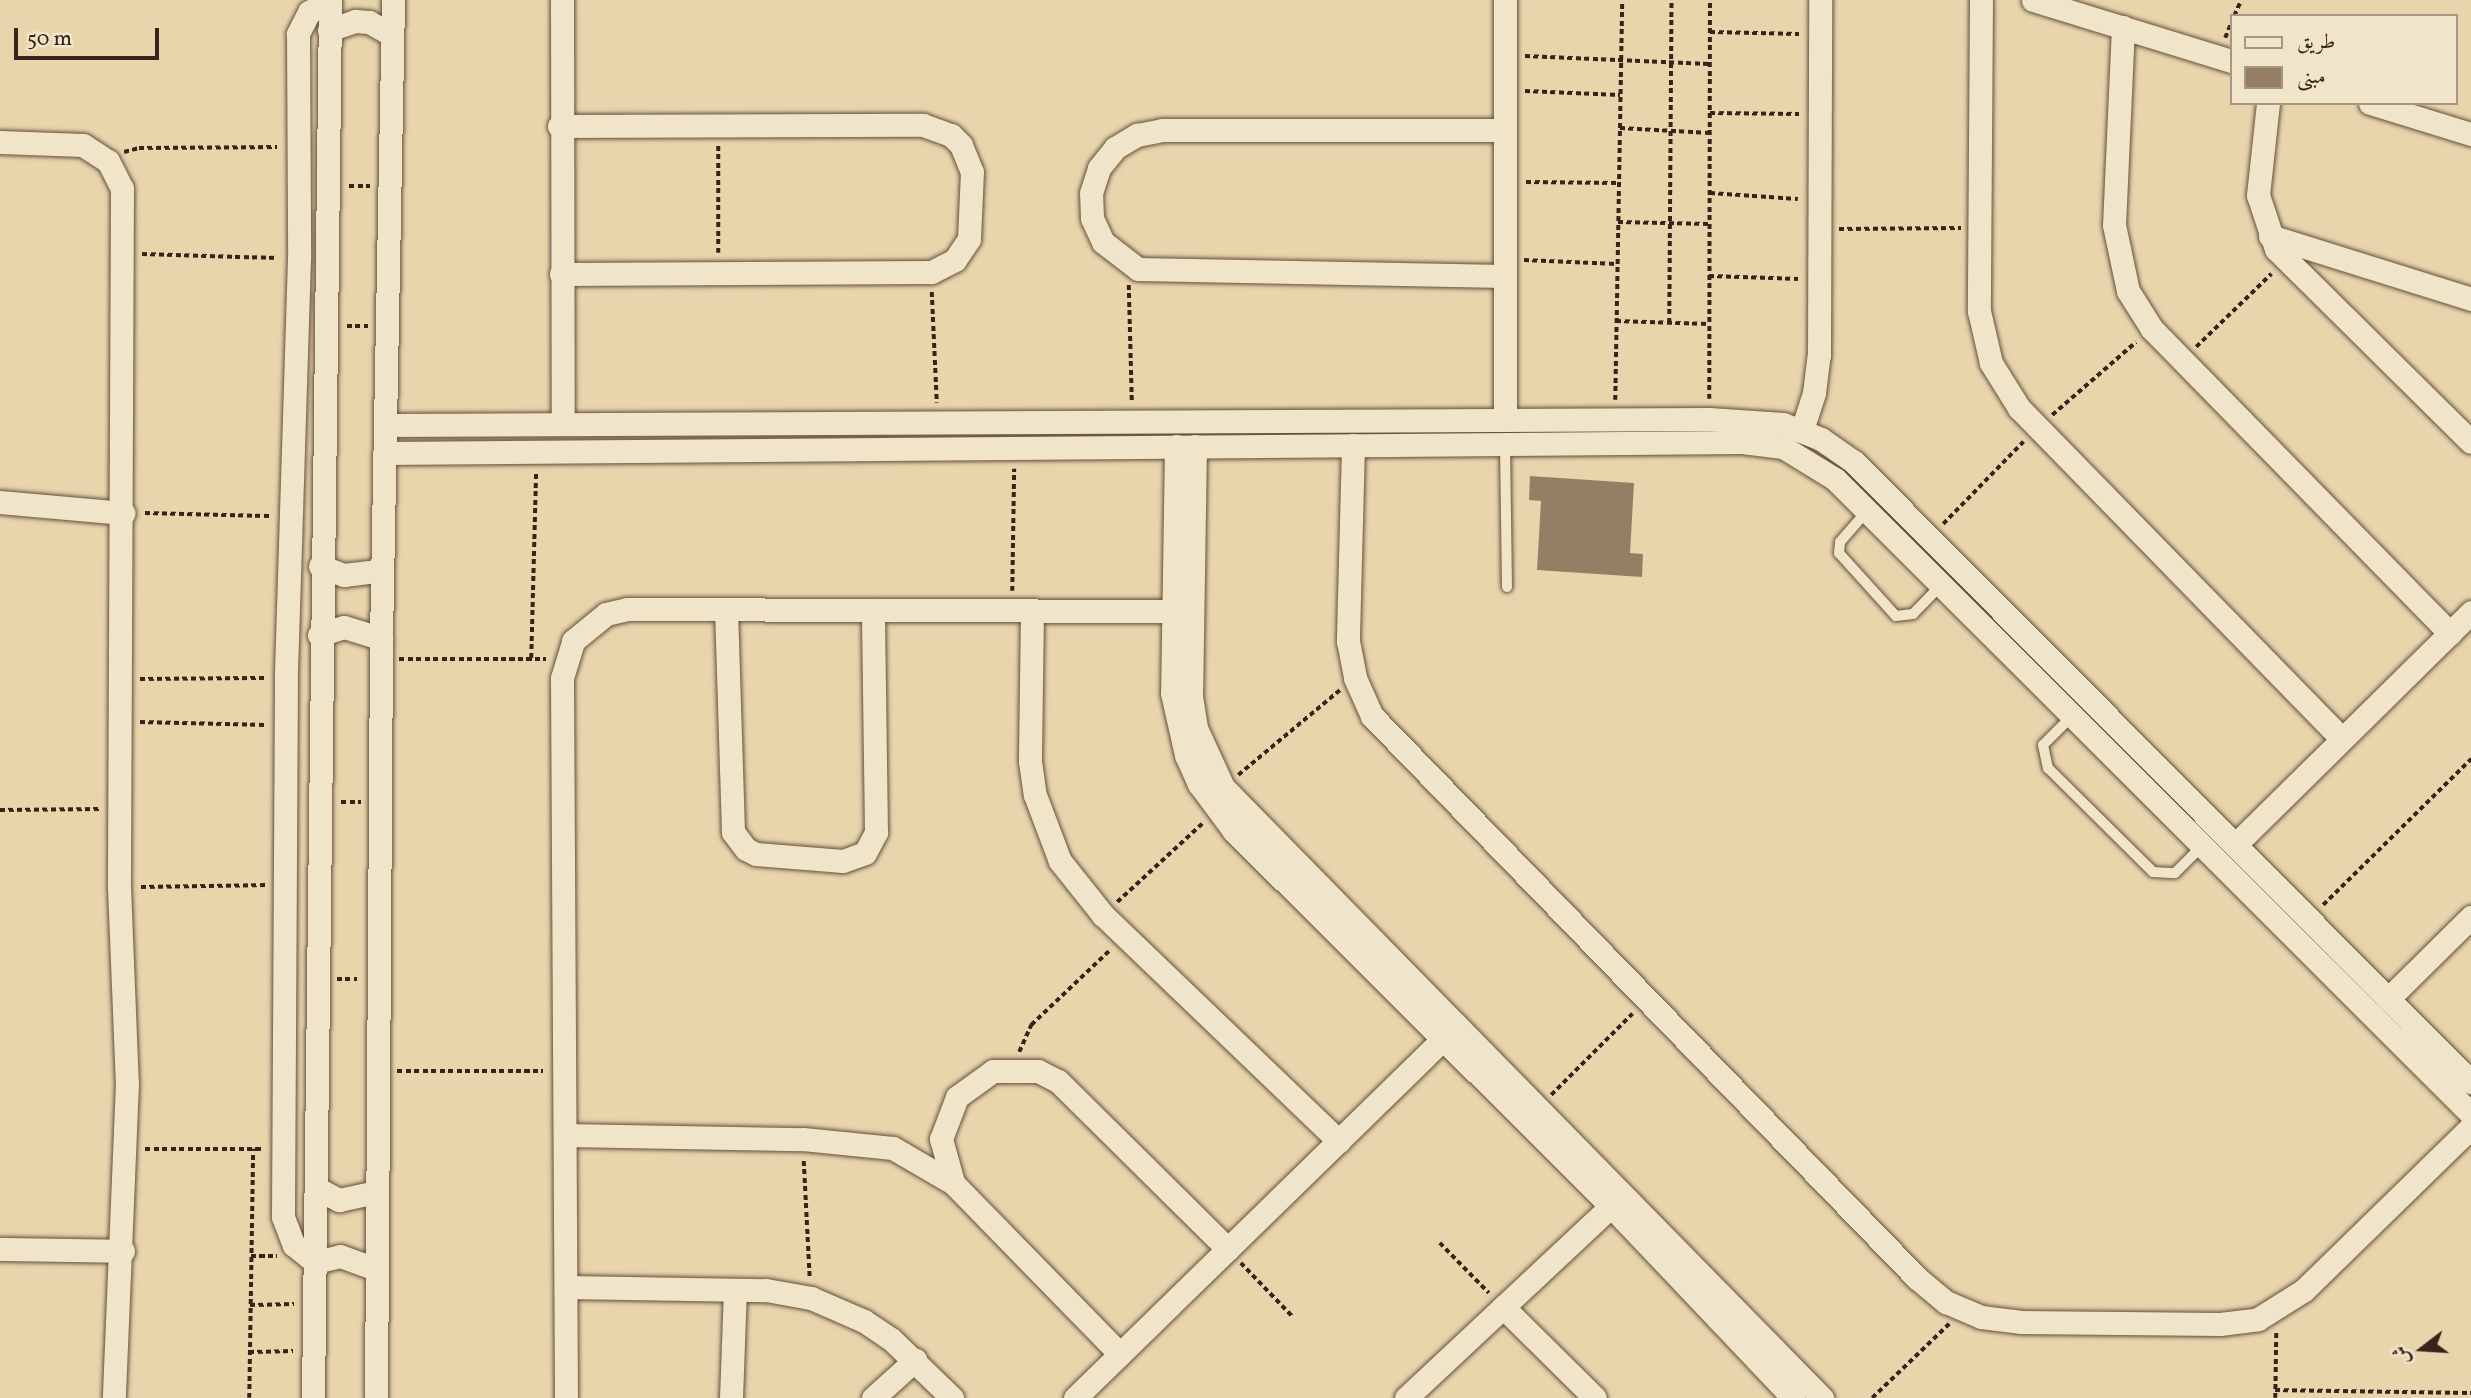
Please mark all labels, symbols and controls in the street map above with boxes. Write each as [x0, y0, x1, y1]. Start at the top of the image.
scale bar [18, 14, 163, 58]
legend [2230, 14, 2457, 105]
text: 50 m [27, 25, 72, 54]
text: طريق [2297, 28, 2335, 57]
text: مبنى [2297, 63, 2326, 92]
north arrow [2387, 1314, 2457, 1384]
text: ش [2387, 1342, 2417, 1368]

